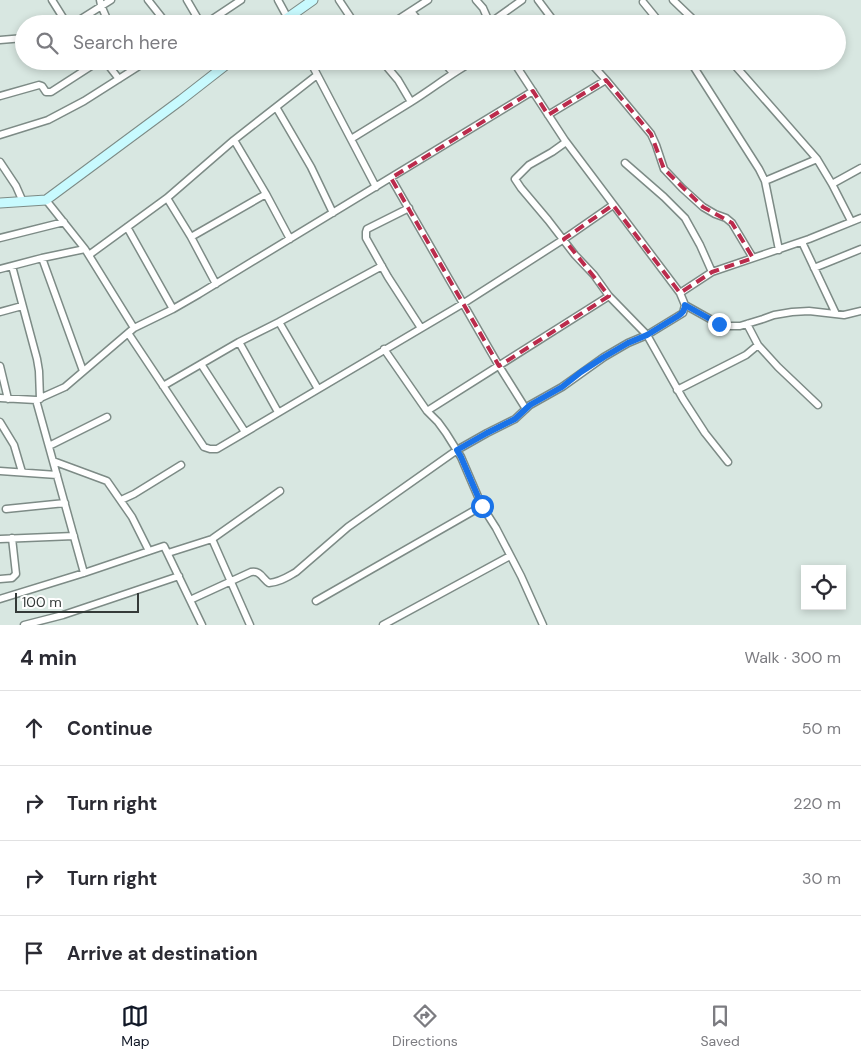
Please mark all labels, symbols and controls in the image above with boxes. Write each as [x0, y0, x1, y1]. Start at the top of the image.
search box [15, 15, 846, 70]
icon: search [33, 29, 61, 57]
text: Search here [73, 30, 178, 55]
route end [708, 313, 731, 336]
route start [471, 495, 494, 518]
map controls [801, 565, 846, 610]
button: locate [801, 565, 846, 610]
scale bar [15, 590, 139, 613]
text: 100 m [22, 593, 62, 611]
text: 4 min [20, 644, 77, 672]
text: Walk · 300 m [744, 647, 841, 668]
icon: ahead [20, 714, 48, 742]
text: Continue [67, 716, 153, 741]
text: 50 m [802, 718, 841, 739]
icon: right [20, 789, 48, 817]
text: Turn right [67, 791, 157, 816]
text: 220 m [793, 793, 841, 814]
icon: right [20, 864, 48, 892]
text: Turn right [67, 866, 157, 891]
text: 30 m [802, 868, 841, 889]
icon: arrive [20, 939, 48, 967]
text: Arrive at destination [67, 941, 258, 966]
tab: Map [121, 1002, 149, 1050]
tab: Directions [392, 1002, 458, 1050]
tab: Saved [700, 1002, 740, 1050]

